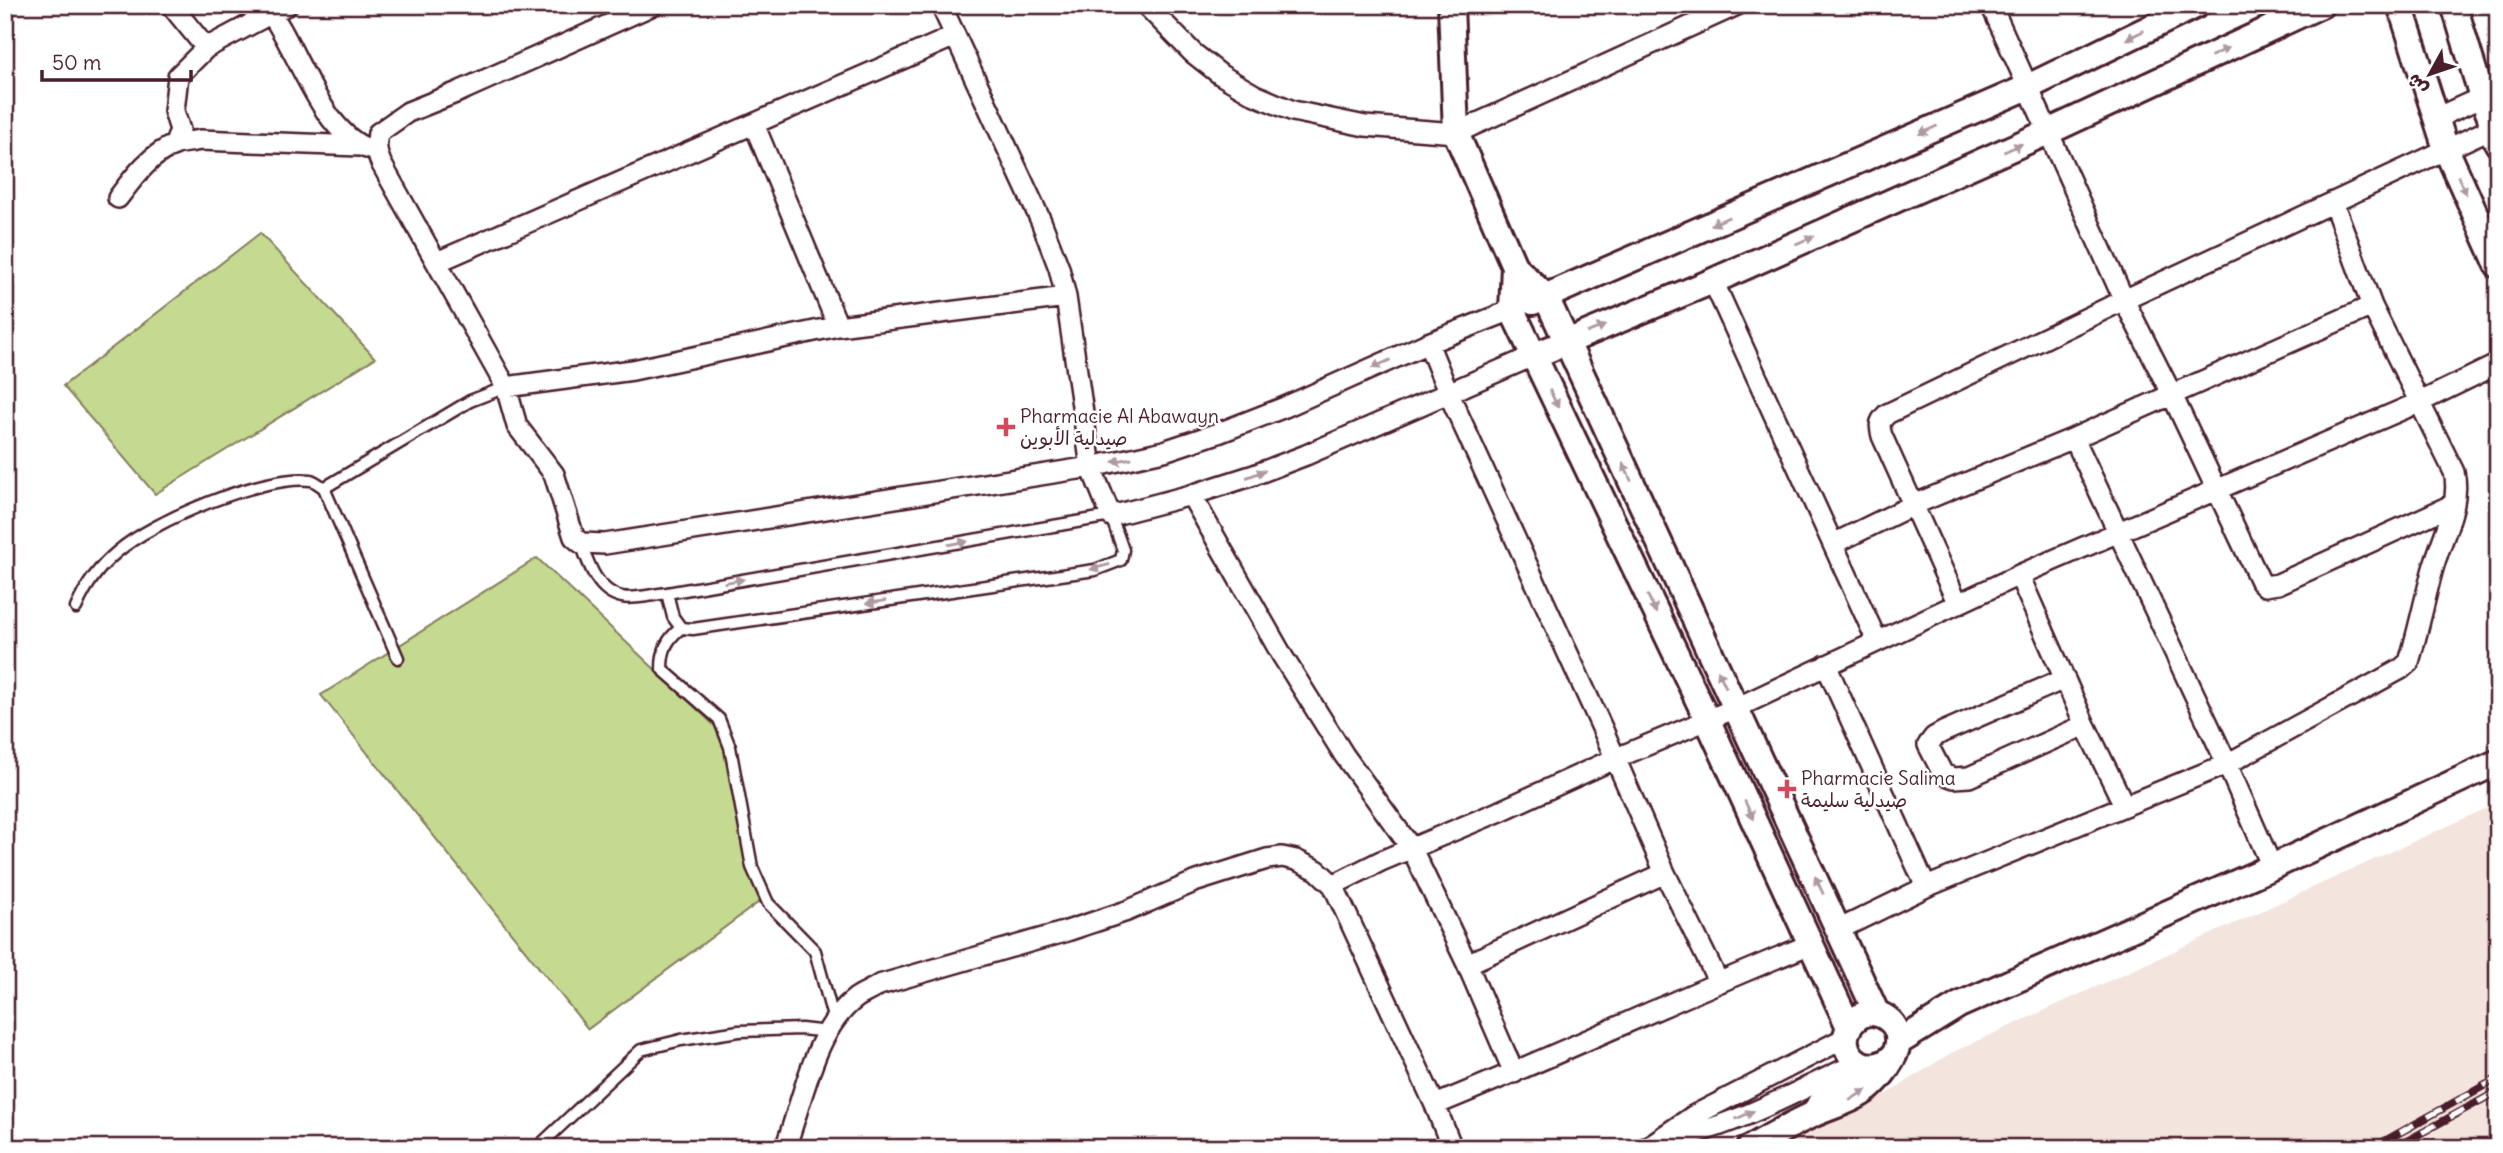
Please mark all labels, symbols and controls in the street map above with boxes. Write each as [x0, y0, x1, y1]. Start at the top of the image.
one-way arrow [2125, 29, 2145, 41]
scale bar [42, 38, 191, 82]
north arrow [2394, 38, 2464, 108]
one-way arrow [2210, 46, 2230, 58]
text: 50 m [52, 49, 101, 76]
text: ش [2401, 69, 2433, 101]
one-way arrow [1918, 125, 1939, 136]
one-way arrow [2003, 142, 2023, 154]
one-way arrow [2457, 175, 2468, 196]
one-way arrow [1710, 215, 1730, 227]
one-way arrow [1795, 234, 1815, 246]
one-way arrow [1586, 323, 1606, 335]
one-way arrow [1370, 359, 1391, 370]
one-way arrow [1548, 389, 1559, 409]
place label: Pharmacie Al Abawayn صيدلية الأبوين [1020, 404, 1219, 450]
marker: Pharmacie Al Abawayn صيدلية الأبوين [998, 419, 1014, 435]
one-way arrow [1111, 455, 1133, 466]
one-way arrow [1621, 462, 1633, 482]
one-way arrow [1245, 468, 1266, 479]
one-way arrow [947, 537, 969, 548]
one-way arrow [1090, 563, 1111, 573]
one-way arrow [723, 576, 745, 587]
one-way arrow [1646, 594, 1658, 614]
one-way arrow [865, 597, 887, 608]
one-way arrow [1717, 668, 1728, 689]
place label: Pharmacie Salima صيدلية سليمة [1801, 766, 1956, 812]
marker: Pharmacie Salima صيدلية سليمة [1779, 781, 1795, 797]
one-way arrow [1743, 800, 1755, 820]
one-way arrow [1813, 874, 1824, 895]
one-way arrow [1848, 1088, 1868, 1101]
one-way arrow [1735, 1109, 1755, 1121]

